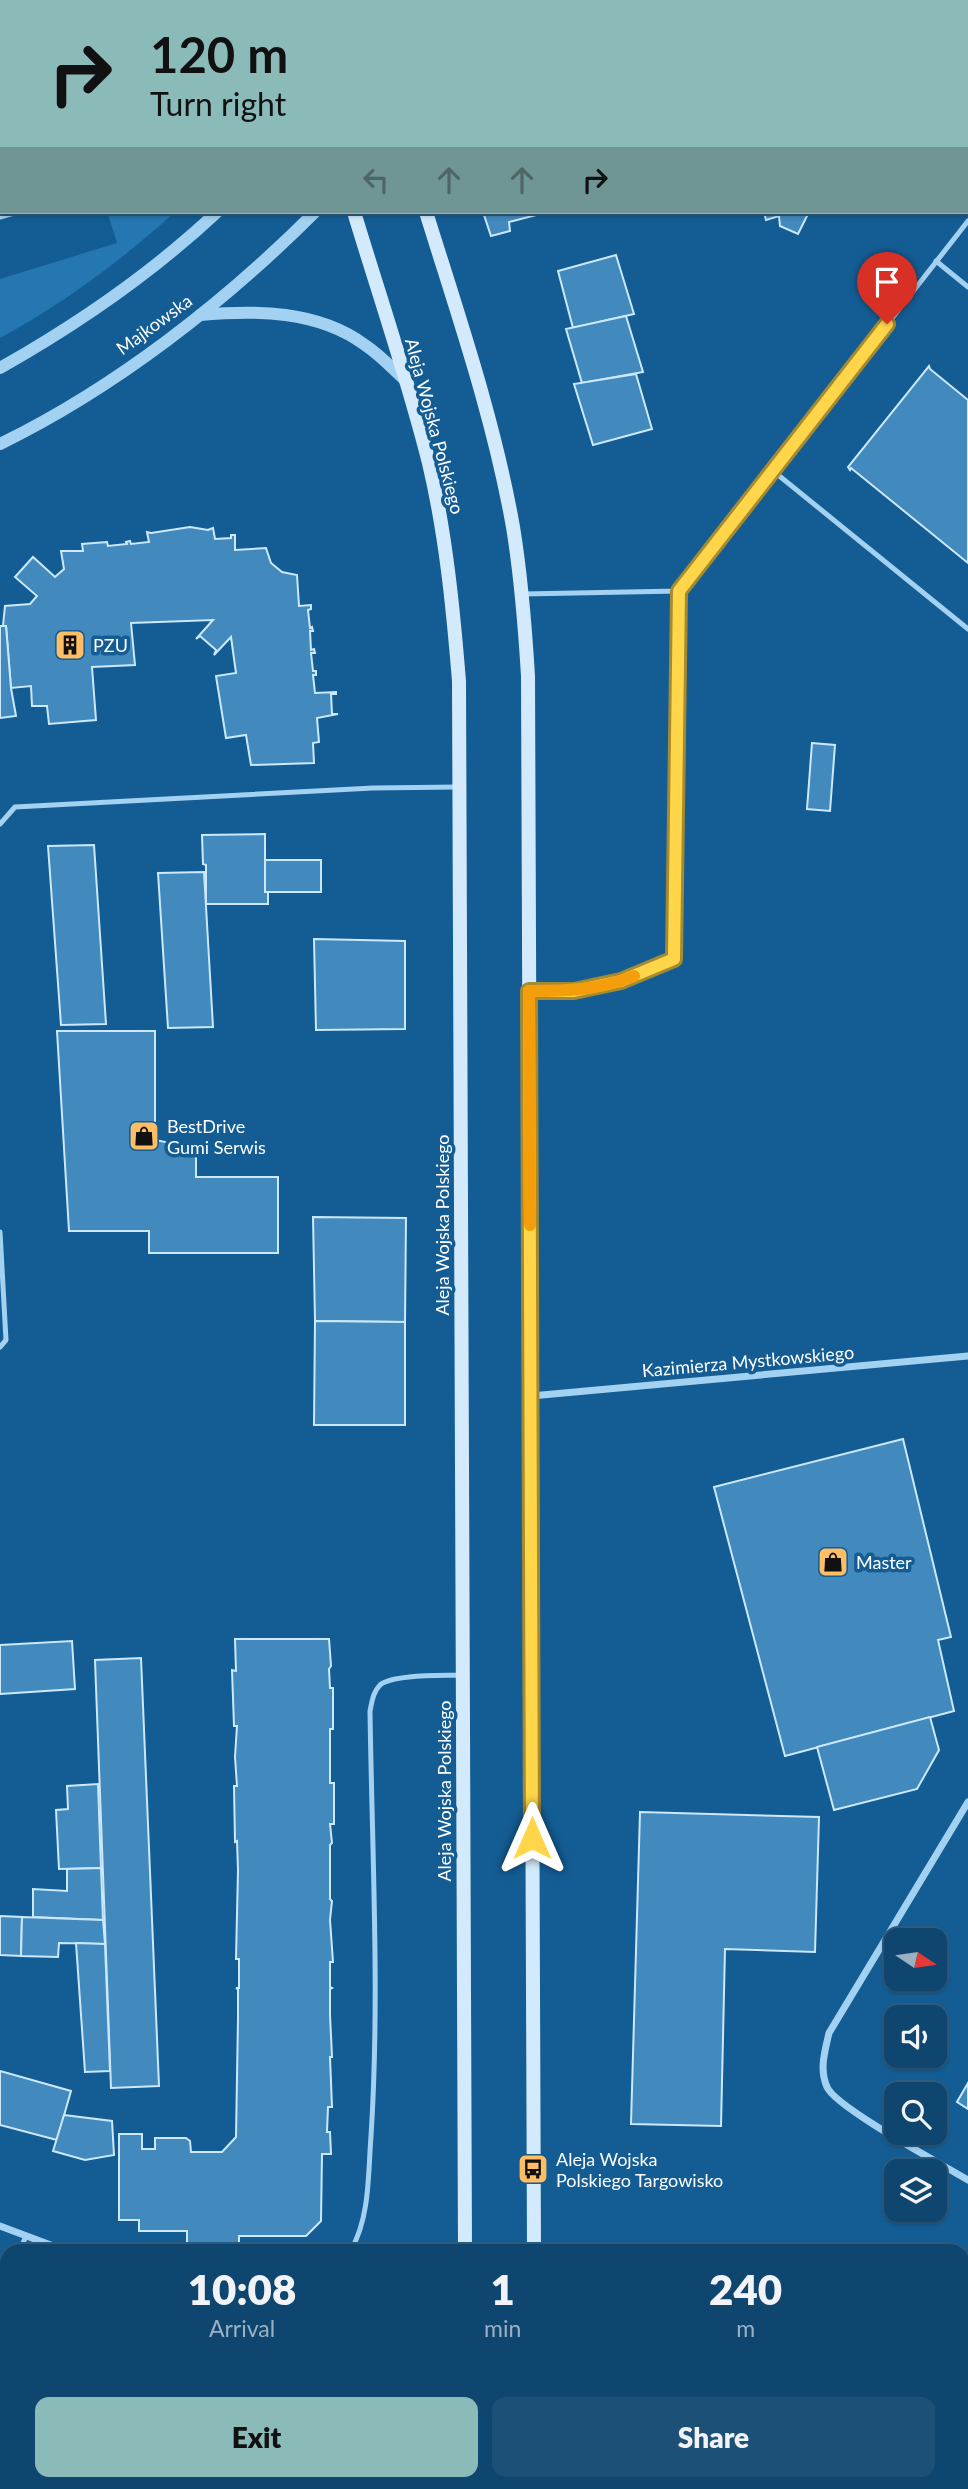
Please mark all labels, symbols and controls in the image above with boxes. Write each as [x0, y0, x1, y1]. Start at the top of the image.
text: 120 m [150, 25, 288, 83]
icon: right [35, 28, 126, 119]
text: Turn right [150, 84, 286, 123]
icon: left [357, 161, 395, 199]
icon: ahead [430, 161, 468, 199]
icon: ahead [503, 161, 541, 199]
icon: right [576, 161, 614, 199]
pin [857, 252, 917, 324]
icon: arrive [868, 263, 906, 301]
street label: Majkowska [112, 289, 196, 359]
street label: Aleja Wojska Polskiego [401, 336, 469, 516]
building icon: PZU [53, 628, 87, 662]
place label: PZU [93, 634, 128, 656]
place label: BestDrive Gumi Serwis [167, 1115, 266, 1158]
shop icon: BestDrive Gumi Serwis [127, 1119, 161, 1153]
street label: Aleja Wojska Polskiego [431, 1134, 453, 1316]
street label: Kazimierza Mystkowskiego [641, 1341, 855, 1381]
shop icon: Master [816, 1545, 850, 1579]
place label: Master [856, 1551, 912, 1573]
street label: Aleja Wojska Polskiego [433, 1700, 455, 1882]
position arrow [495, 1801, 569, 1875]
north arrow [884, 1928, 947, 1992]
map controls [884, 1928, 947, 2222]
button: sound [884, 2005, 947, 2068]
button: search [884, 2082, 947, 2145]
place label: Aleja Wojska Polskiego Targowisko [556, 2148, 723, 2191]
bus stop icon: Aleja Wojska Polskiego Targowisko [516, 2152, 550, 2186]
button: layers [884, 2159, 947, 2222]
text: 10:08 [188, 2264, 296, 2314]
text: 1 [491, 2264, 515, 2314]
text: 240 [709, 2264, 782, 2314]
text: Arrival [209, 2314, 275, 2342]
text: min [484, 2314, 521, 2342]
text: m [736, 2314, 755, 2342]
button: Exit [35, 2397, 478, 2477]
button: Share [492, 2397, 935, 2477]

